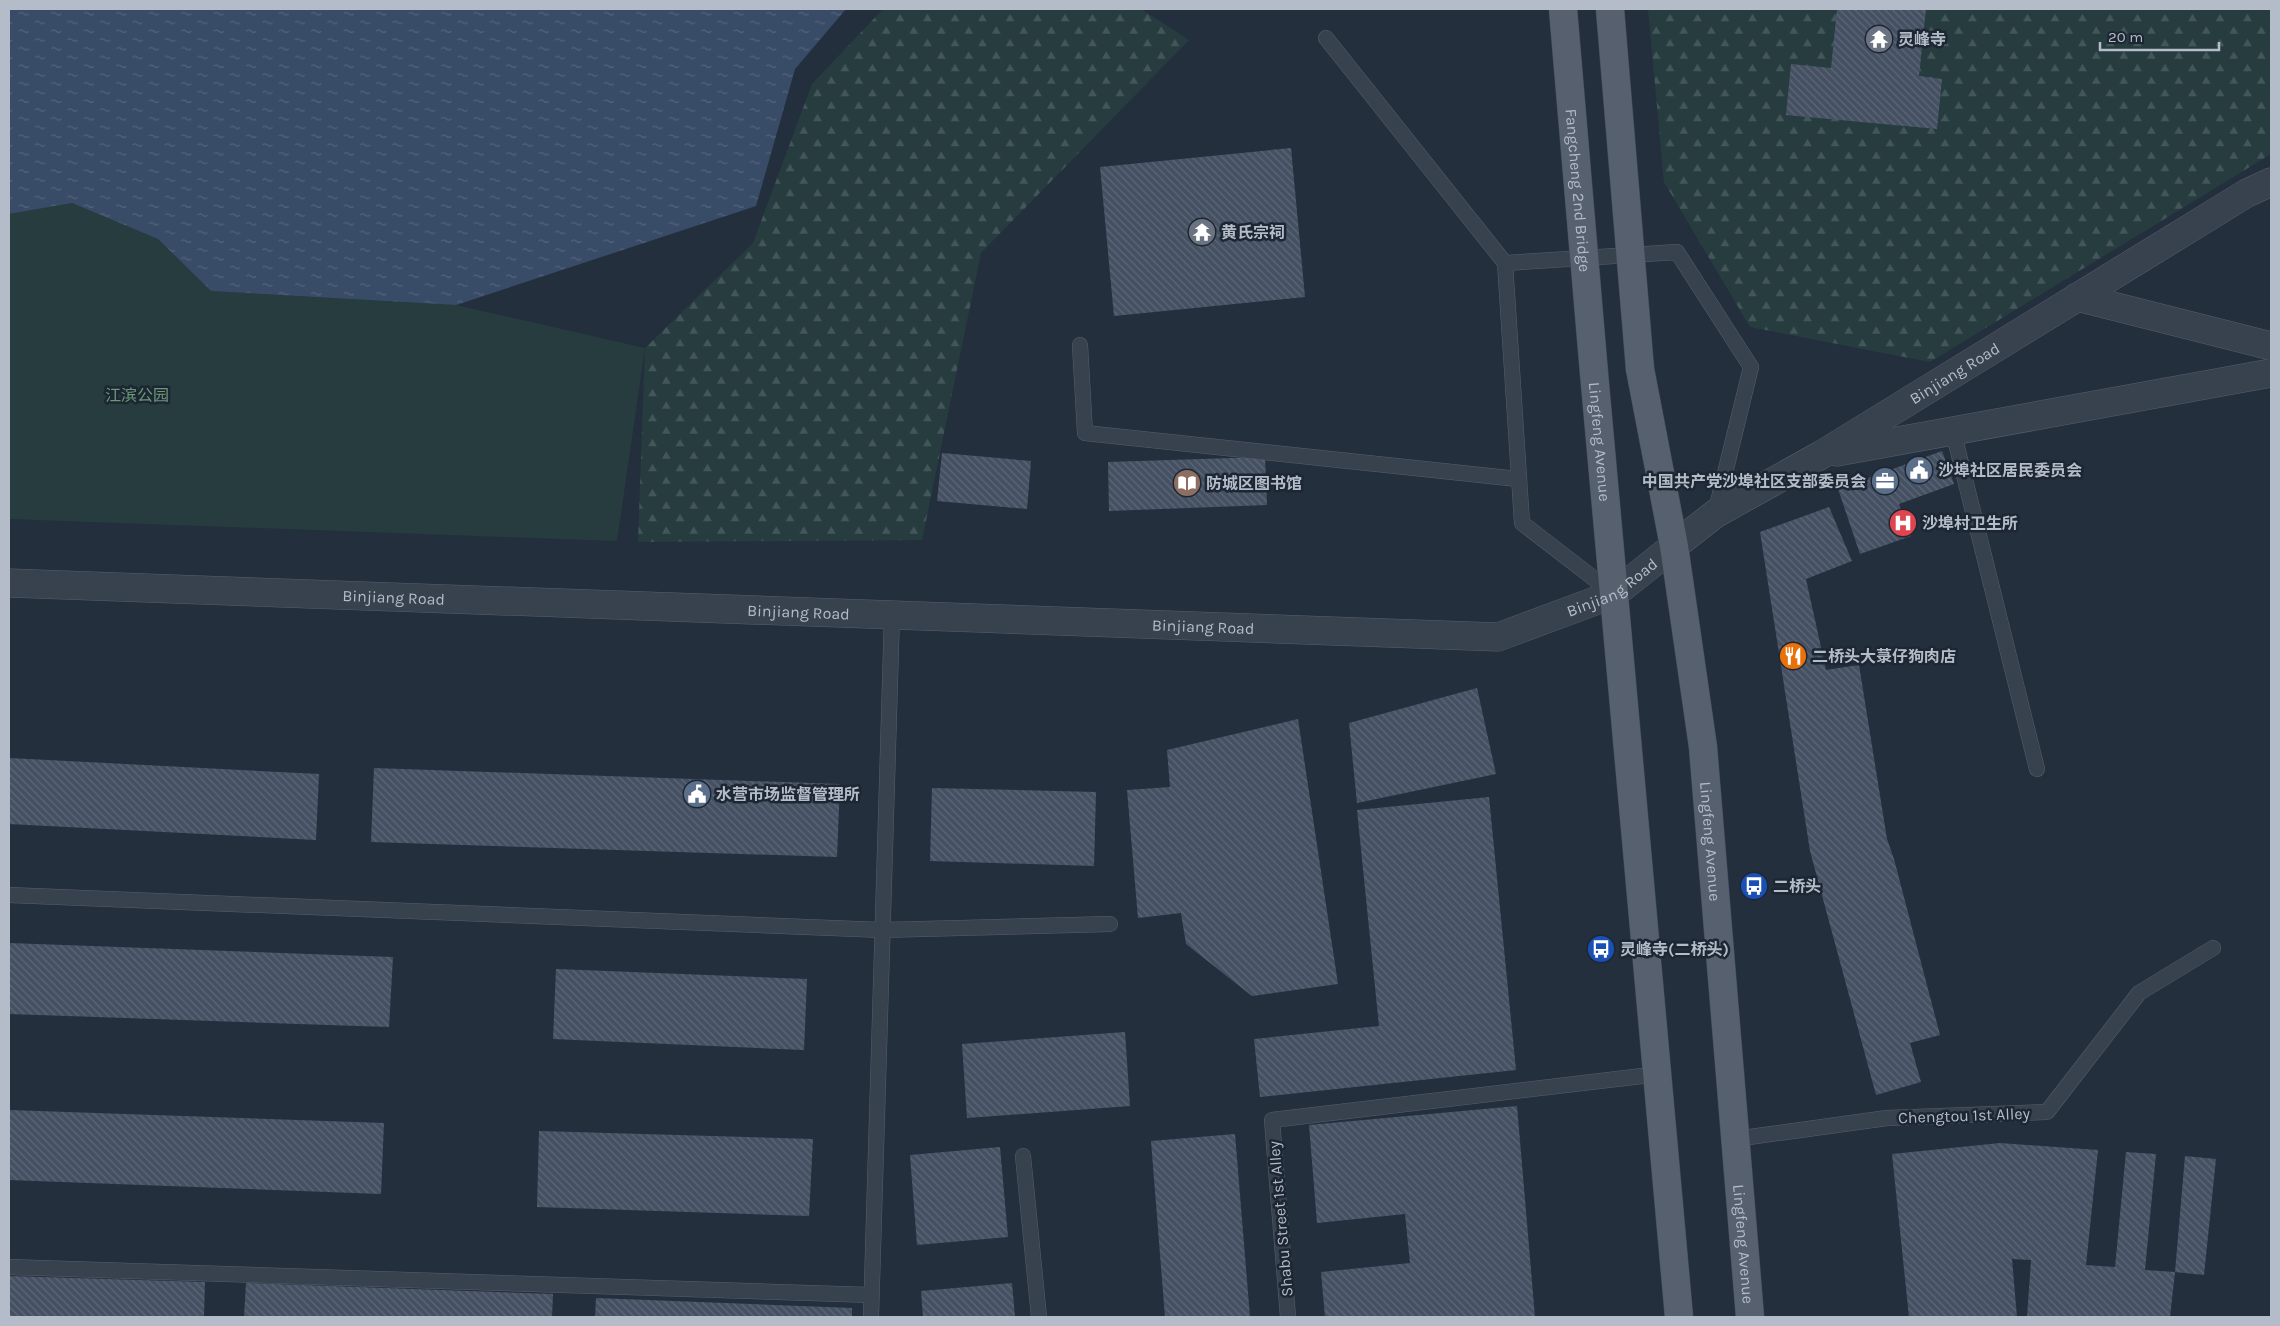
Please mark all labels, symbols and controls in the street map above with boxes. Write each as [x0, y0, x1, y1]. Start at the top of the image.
scale bar [2100, 20, 2219, 52]
temple icon: 灵峰寺 [1864, 24, 1894, 54]
text: 20 m [2108, 28, 2143, 46]
place label: 灵峰寺 [1898, 30, 1946, 49]
street label: Fangcheng 2nd Bridge [1562, 108, 1594, 273]
temple icon: 黄氏宗祠 [1187, 217, 1217, 247]
place label: 黄氏宗祠 [1221, 223, 1285, 242]
street label: Binjiang Road [1906, 338, 2003, 408]
street label: Lingfeng Avenue [1585, 381, 1615, 502]
park label: 江滨公园 [105, 386, 169, 405]
public building icon: 沙埠社区居民委员会 [1904, 455, 1934, 485]
place label: 沙埠社区居民委员会 [1938, 461, 2082, 480]
office icon: 中国共产党沙埠社区支部委员会 [1870, 466, 1900, 496]
library icon: 防城区图书馆 [1172, 468, 1202, 498]
place label: 中国共产党沙埠社区支部委员会 [1642, 472, 1866, 491]
place label: 防城区图书馆 [1206, 474, 1302, 493]
hospital icon: 沙埠村卫生所 [1888, 508, 1918, 538]
place label: 沙埠村卫生所 [1922, 514, 2018, 533]
street label: Binjiang Road [1564, 554, 1661, 621]
street label: Binjiang Road [342, 586, 445, 609]
street label: Binjiang Road [747, 601, 850, 623]
street label: Binjiang Road [1152, 615, 1255, 638]
restaurant icon: 二桥头大菉仔狗肉店 [1778, 641, 1808, 671]
place label: 二桥头大菉仔狗肉店 [1812, 647, 1956, 666]
public building icon: 水营市场监督管理所 [682, 779, 712, 809]
street label: Lingfeng Avenue [1696, 781, 1725, 902]
place label: 水营市场监督管理所 [716, 785, 860, 804]
bus stop icon: 二桥头 [1739, 871, 1769, 901]
place label: 二桥头 [1773, 877, 1821, 896]
bus stop icon: 灵峰寺(二桥头) [1586, 934, 1616, 964]
place label: 灵峰寺(二桥头) [1620, 940, 1729, 959]
street label: Chengtou 1st Alley [1898, 1104, 2031, 1127]
street label: Shabu Street 1st Alley [1264, 1140, 1297, 1298]
street label: Lingfeng Avenue [1729, 1184, 1758, 1305]

